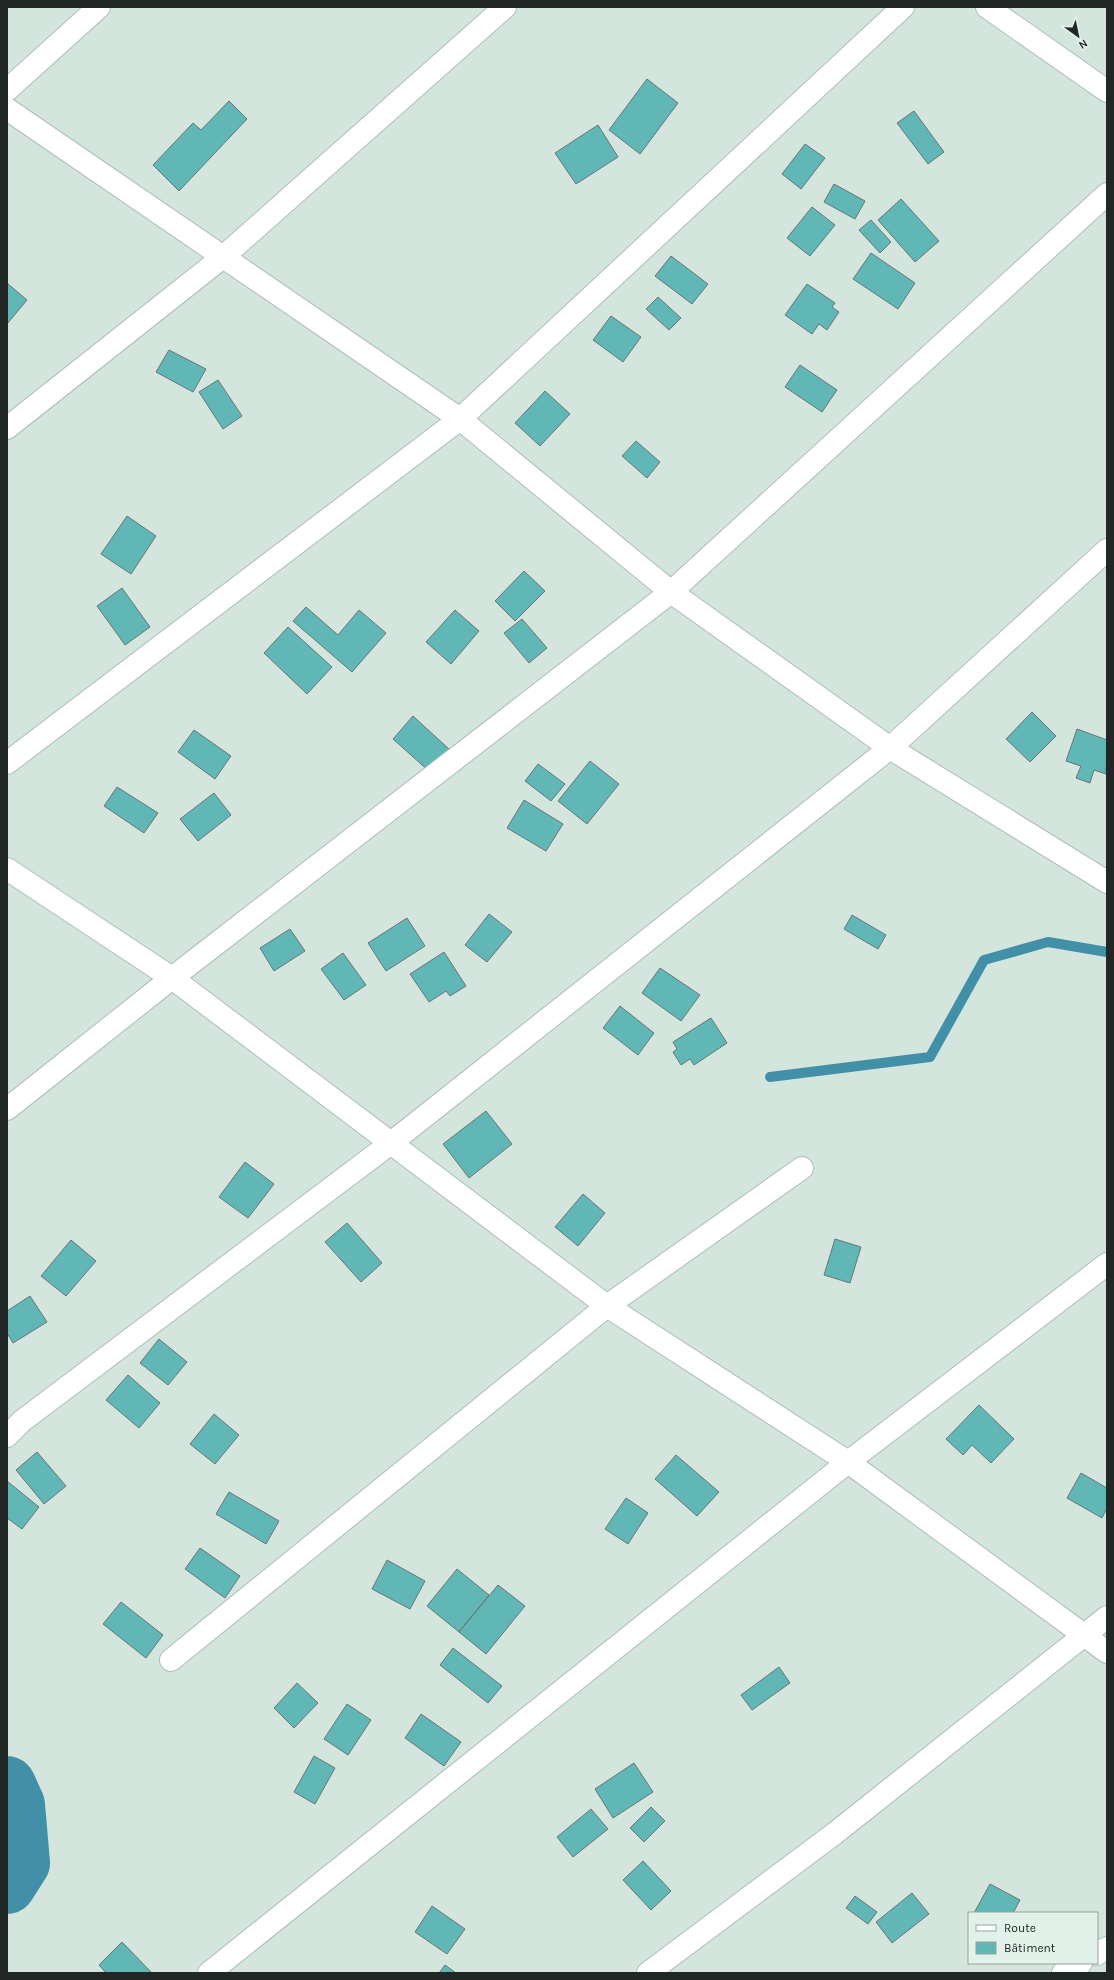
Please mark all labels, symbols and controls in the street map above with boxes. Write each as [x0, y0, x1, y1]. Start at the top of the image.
north arrow [1058, 16, 1098, 56]
text: N [1076, 36, 1090, 52]
legend [968, 1912, 1098, 1964]
text: Route [1004, 1921, 1036, 1935]
text: Bâtiment [1004, 1941, 1056, 1955]

